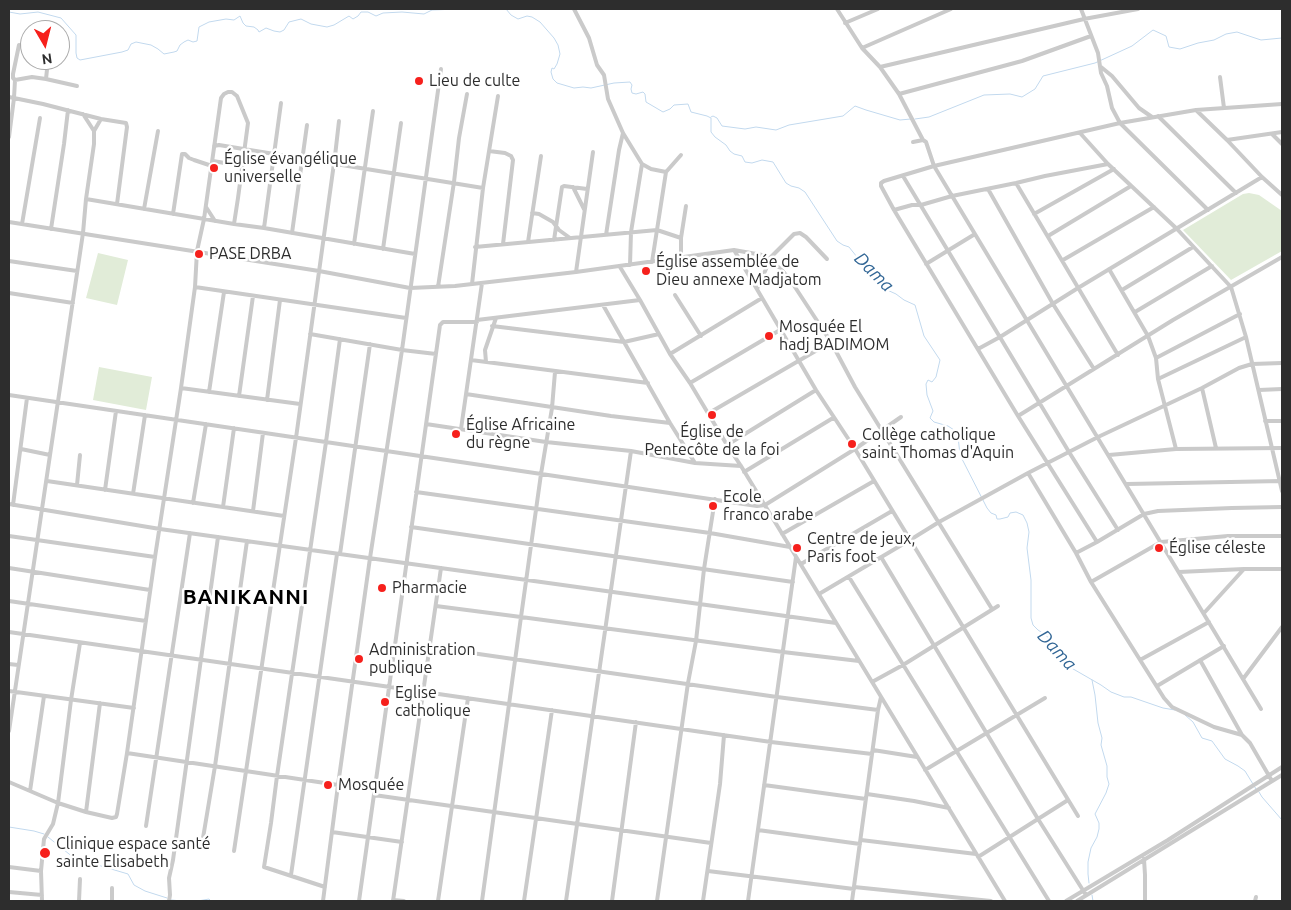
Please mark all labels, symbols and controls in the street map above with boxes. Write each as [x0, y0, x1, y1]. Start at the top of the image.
north arrow [20, 20, 70, 70]
text: N [41, 50, 53, 68]
place label: Lieu de culte [429, 71, 520, 91]
marker: Lieu de culte [413, 75, 425, 87]
place label: Église évangélique universelle [224, 149, 357, 187]
marker: Église évangélique universelle [208, 162, 220, 174]
place label: PASE DRBA [209, 244, 291, 264]
marker: PASE DRBA [193, 248, 205, 260]
water label: Dama [850, 248, 898, 296]
place label: Église assemblée de Dieu annexe Madjatom [656, 252, 822, 290]
marker: Église assemblée de Dieu annexe Madjatom [640, 265, 652, 277]
place label: Mosquée El hadj BADIMOM [779, 317, 889, 355]
marker: Mosquée El hadj BADIMOM [763, 330, 775, 342]
marker: Église de Pentecôte de la foi [706, 409, 718, 421]
place label: Église Africaine du règne [466, 415, 575, 453]
place label: Église de Pentecôte de la foi [644, 422, 780, 460]
place label: Collège catholique saint Thomas d'Aquin [862, 425, 1014, 463]
marker: Église Africaine du règne [450, 428, 462, 440]
marker: Collège catholique saint Thomas d'Aquin [846, 438, 858, 450]
place label: Ecole franco arabe [723, 487, 814, 525]
marker: Ecole franco arabe [707, 500, 719, 512]
place label: Centre de jeux, Paris foot [807, 529, 915, 567]
place label: Église céleste [1169, 538, 1266, 558]
marker: Centre de jeux, Paris foot [791, 542, 803, 554]
marker: Église céleste [1153, 542, 1165, 554]
place label: Pharmacie [392, 578, 467, 598]
marker: Pharmacie [376, 582, 388, 594]
district label: BANIKANNI [182, 584, 310, 610]
water label: Dama [1033, 625, 1081, 675]
place label: Administration publique [369, 640, 476, 678]
marker: Administration publique [353, 653, 365, 665]
place label: Eglise catholique [395, 683, 471, 721]
marker: Eglise catholique [379, 696, 391, 708]
place label: Mosquée [338, 775, 404, 795]
marker: Mosquée [322, 779, 334, 791]
place label: Clinique espace santé sainte Elisabeth [56, 834, 211, 872]
marker: Clinique espace santé sainte Elisabeth [38, 846, 52, 860]

